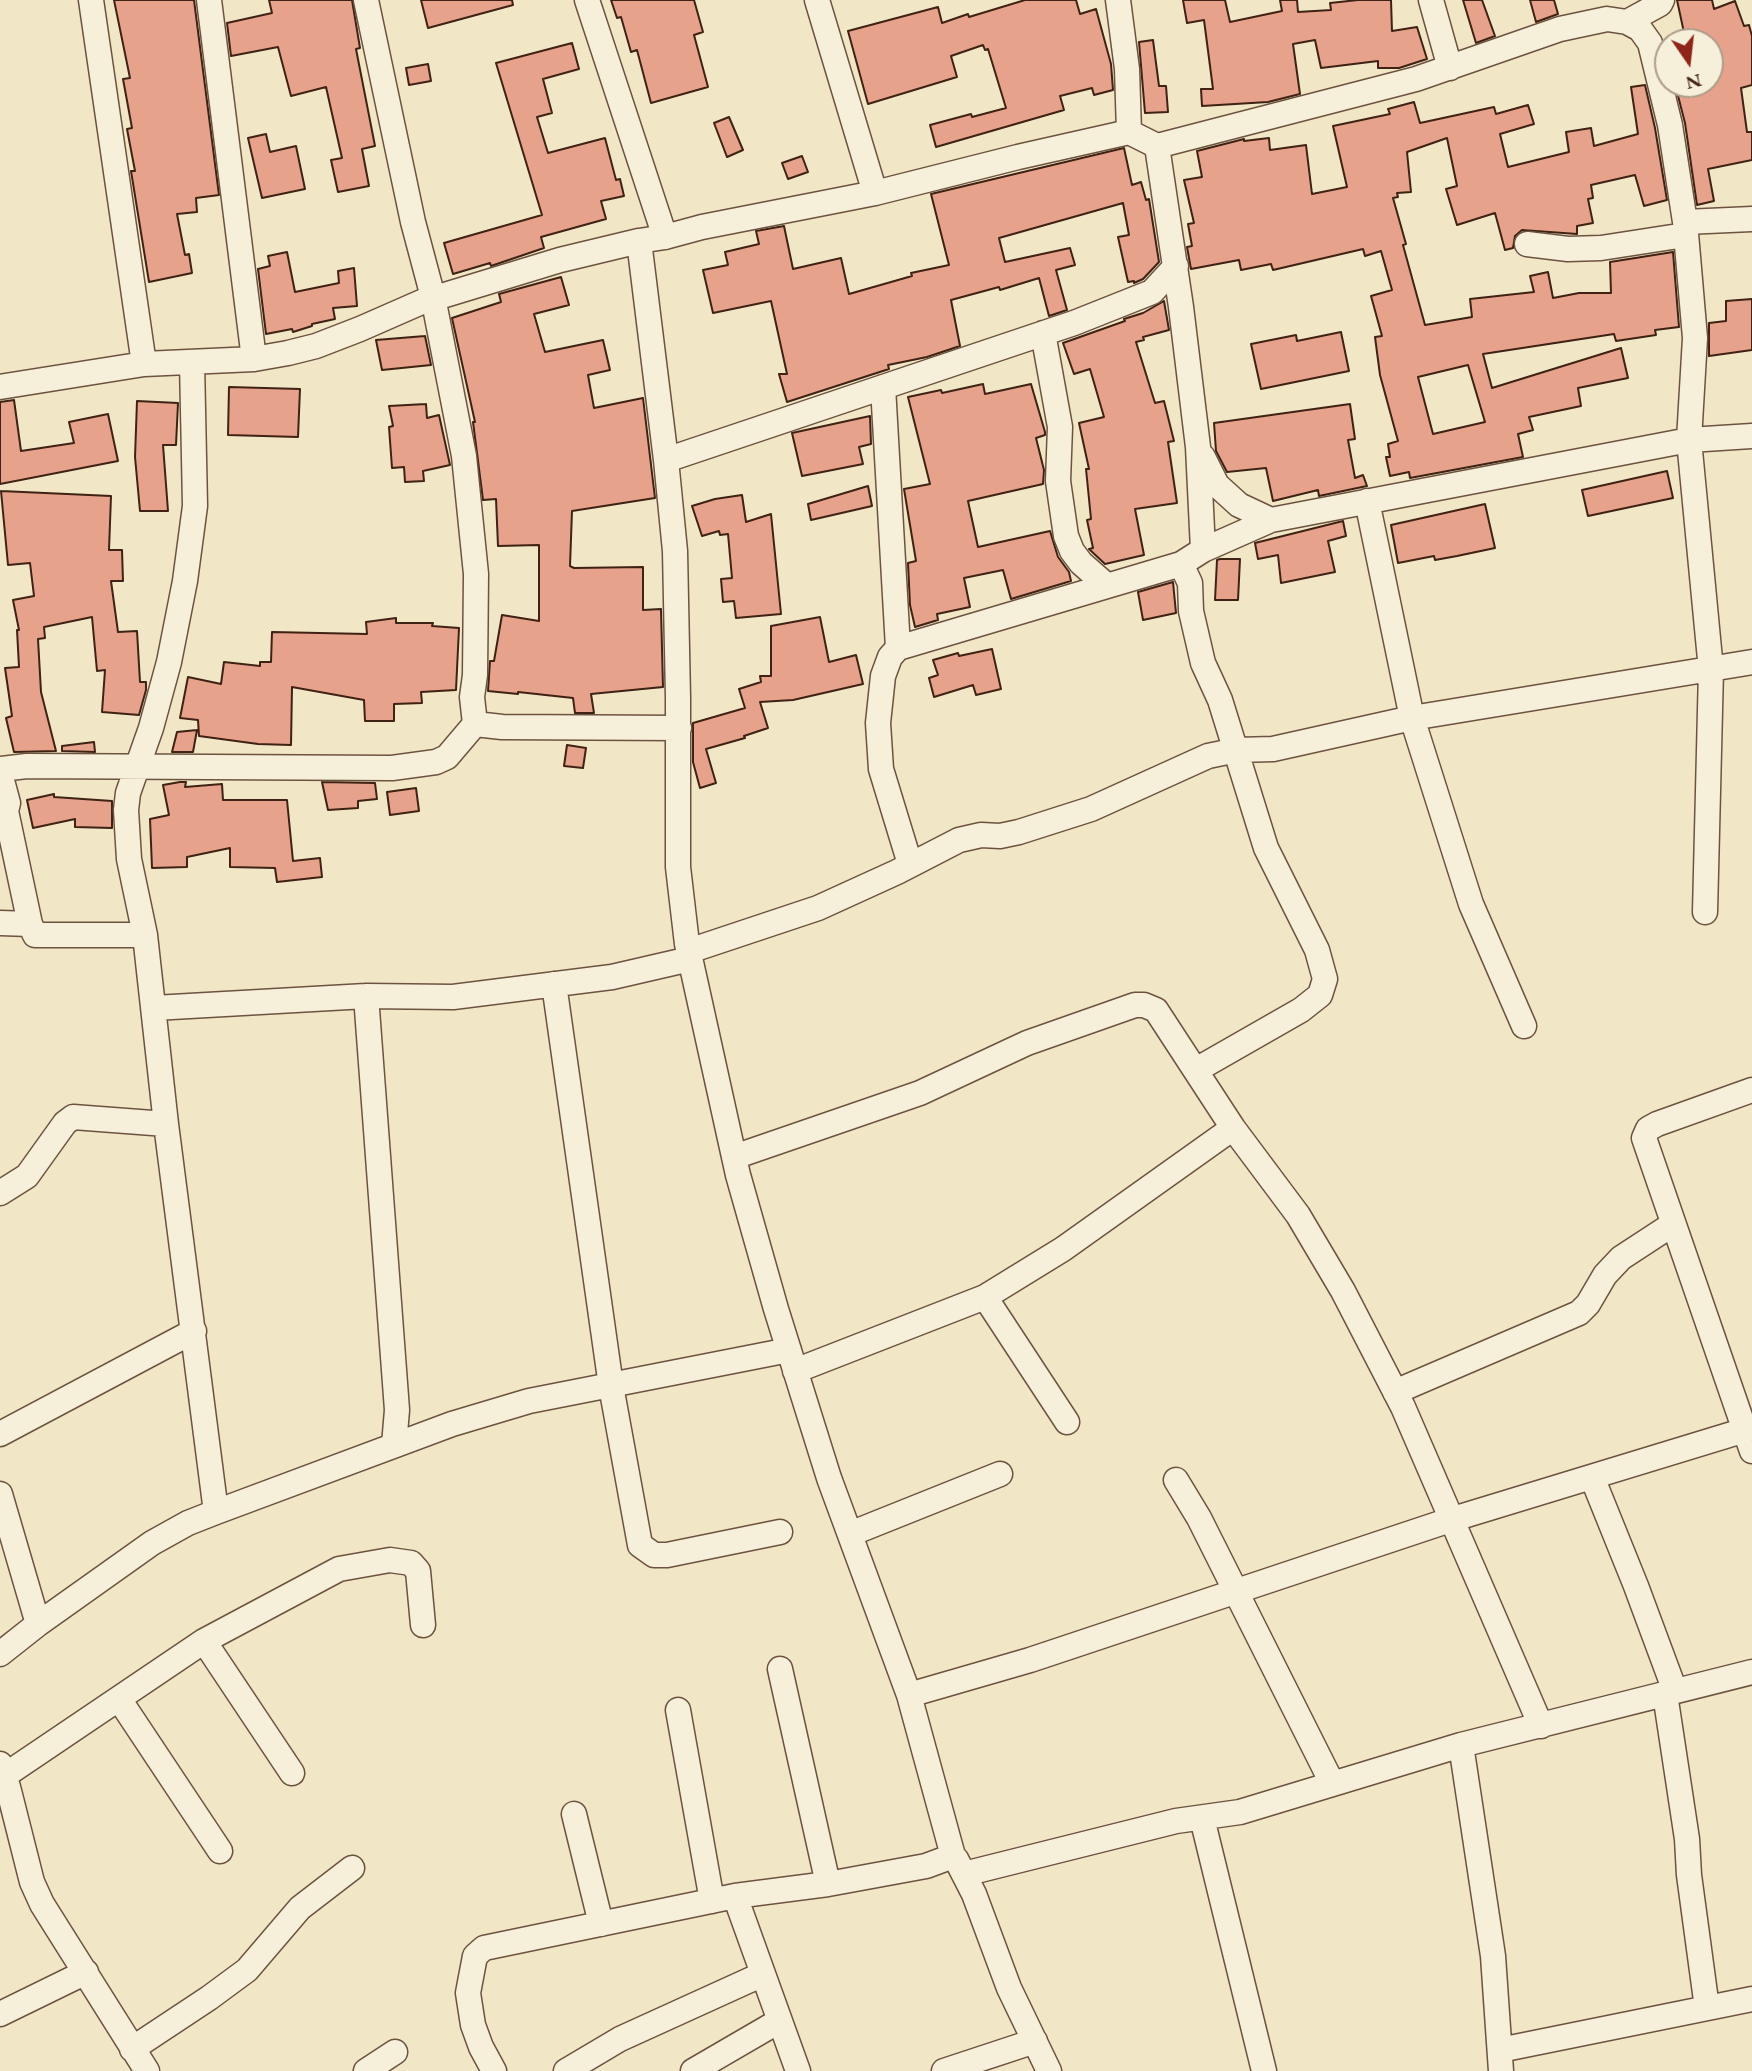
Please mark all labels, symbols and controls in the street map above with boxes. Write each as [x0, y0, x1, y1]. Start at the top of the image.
north arrow [1654, 28, 1724, 98]
text: N [1683, 68, 1704, 96]

